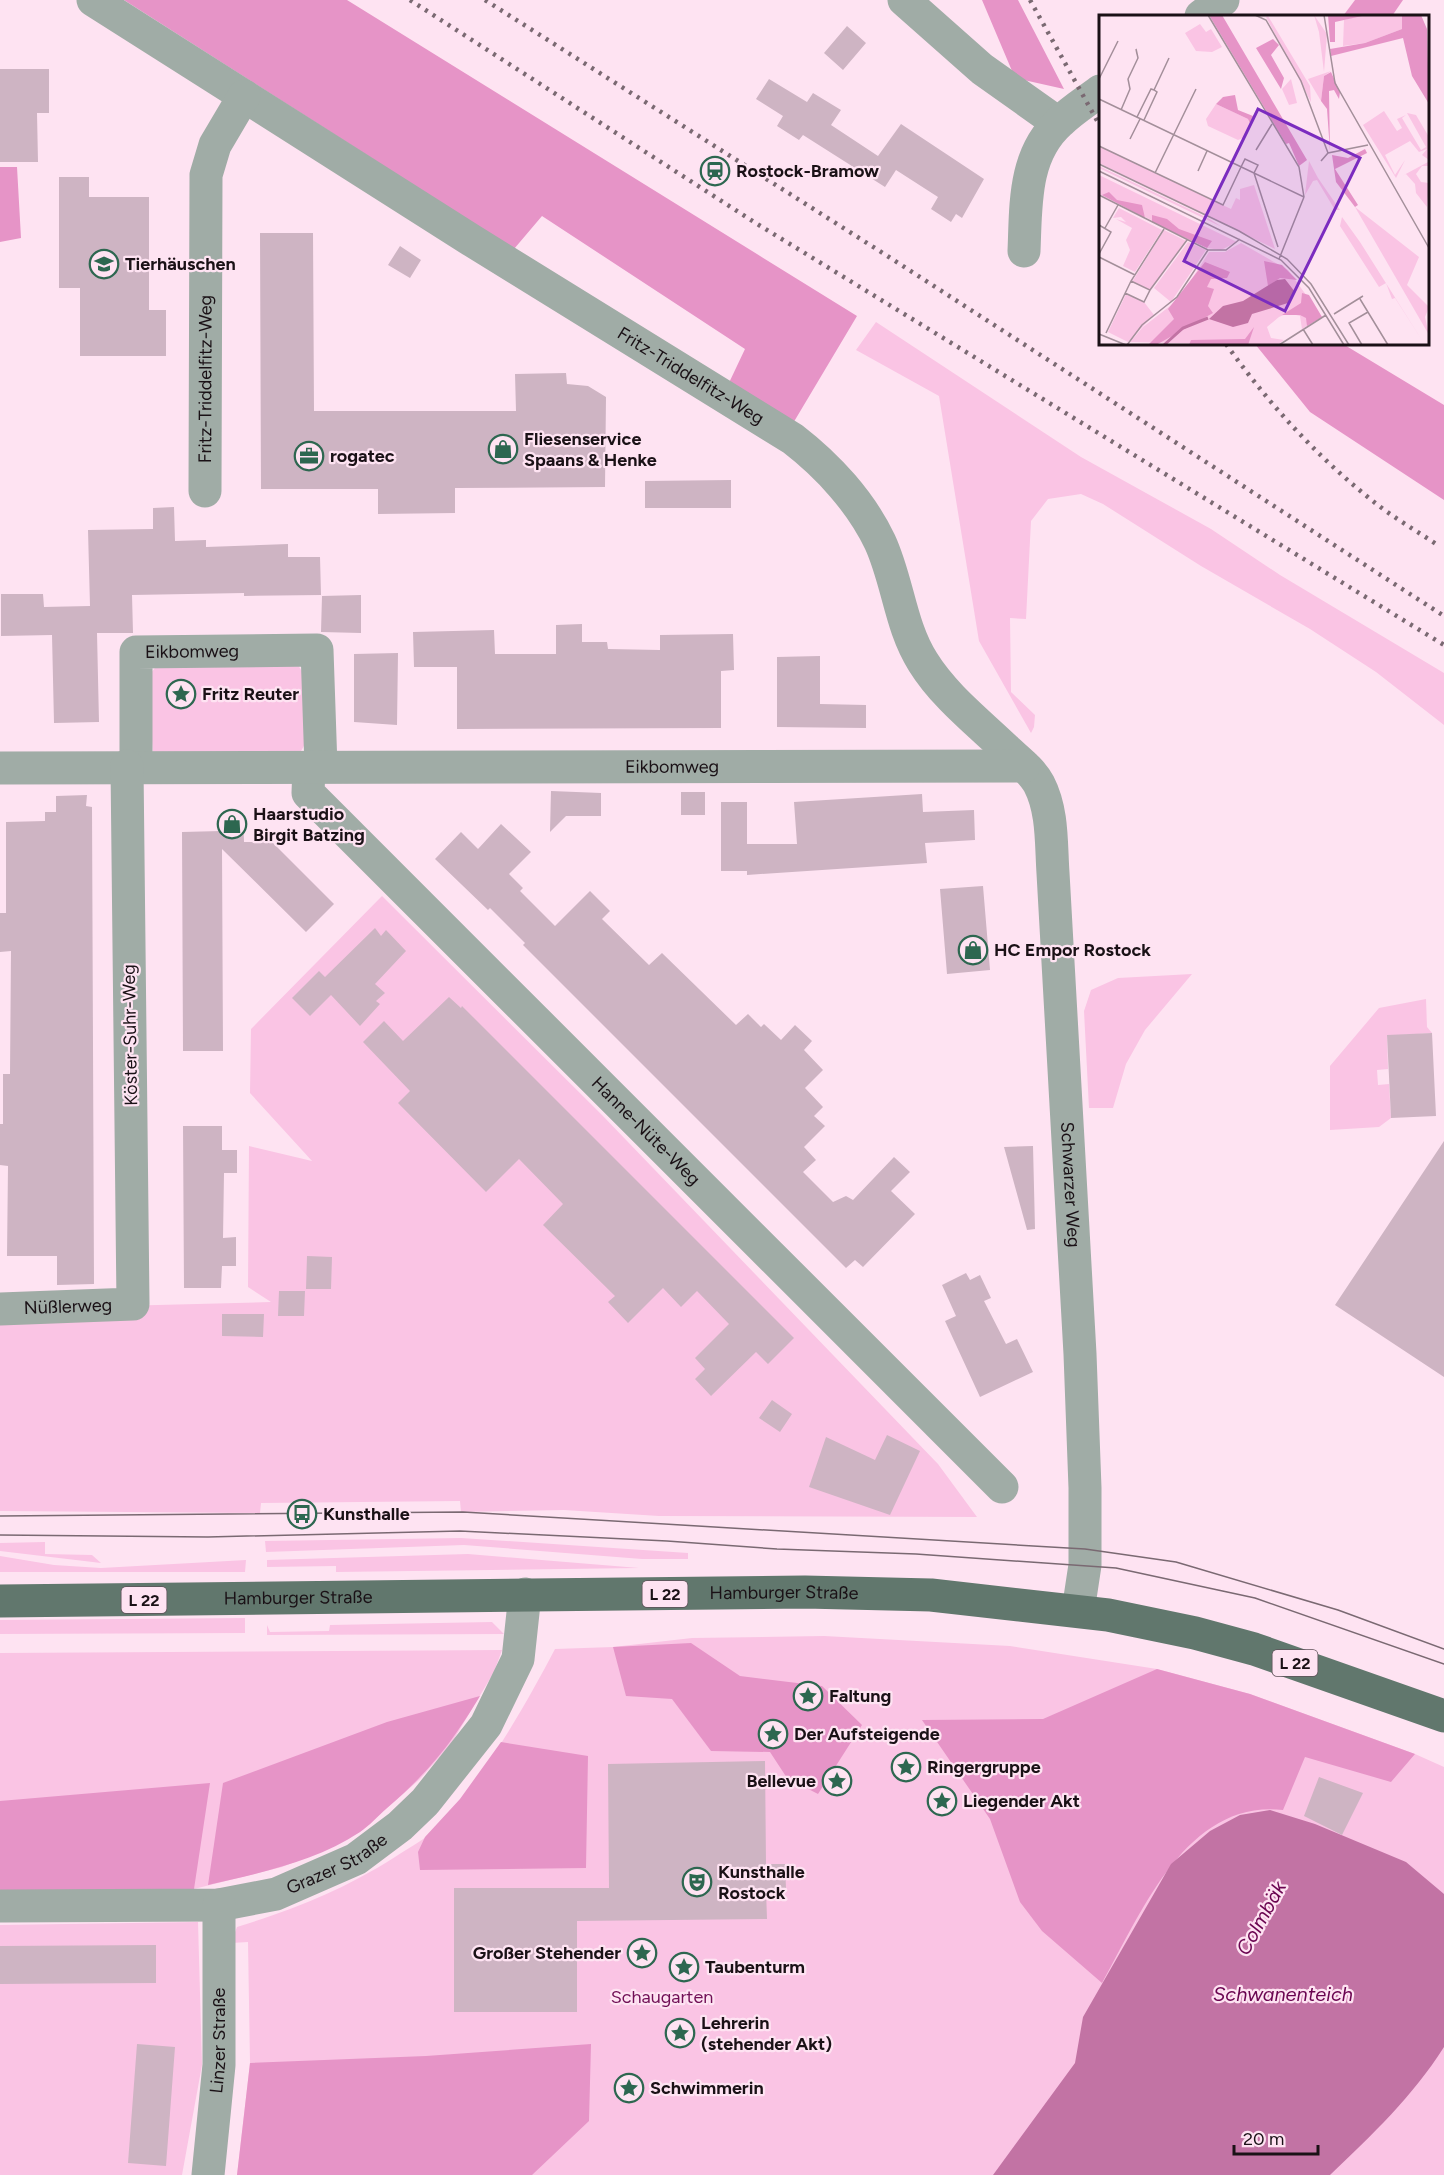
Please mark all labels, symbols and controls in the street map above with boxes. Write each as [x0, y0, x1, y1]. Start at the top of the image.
inset map [1099, 15, 1429, 345]
station icon: Rostock-Bramow [699, 155, 731, 187]
place label: Rostock-Bramow [736, 160, 879, 182]
school or university icon: Tierhäuschen [88, 248, 120, 280]
place label: Tierhäuschen [125, 253, 236, 275]
street label: Fritz-Triddelfitz-Weg [194, 295, 217, 463]
street label: Fritz-Triddelfitz-Weg [613, 322, 768, 429]
place label: Fliesenservice Spaans & Henke [524, 428, 657, 471]
shop icon: Fliesenservice Spaans & Henke [487, 433, 519, 465]
office icon: rogatec [293, 440, 325, 472]
place label: rogatec [330, 445, 395, 467]
street label: Eikbomweg [145, 640, 239, 663]
place icon: Fritz Reuter [165, 678, 197, 710]
place label: Fritz Reuter [202, 683, 299, 705]
street label: Eikbomweg [625, 756, 719, 778]
place label: Haarstudio Birgit Batzing [253, 803, 365, 846]
shop icon: Haarstudio Birgit Batzing [216, 808, 248, 840]
shop icon: HC Empor Rostock [957, 934, 989, 966]
place label: HC Empor Rostock [994, 939, 1151, 961]
street label: Köster-Suhr-Weg [118, 964, 142, 1106]
street label: Hanne-Nüte-Weg [587, 1072, 705, 1190]
street label: Schwarzer Weg [1056, 1121, 1085, 1248]
street label: Nüßlerweg [23, 1294, 113, 1319]
bus stop icon: Kunsthalle [286, 1498, 318, 1530]
place label: Kunsthalle [323, 1503, 410, 1525]
road number: L 22 [642, 1581, 688, 1607]
street label: Hamburger Straße [709, 1581, 859, 1604]
street label: Hamburger Straße [223, 1586, 373, 1609]
road number: L 22 [122, 1587, 166, 1613]
road number: L 22 [1272, 1650, 1318, 1676]
place icon: Faltung [792, 1680, 824, 1712]
place label: Faltung [829, 1685, 891, 1707]
place icon: Der Aufsteigende [757, 1718, 789, 1750]
place label: Der Aufsteigende [794, 1723, 940, 1745]
place icon: Ringergruppe [890, 1751, 922, 1783]
place label: Ringergruppe [927, 1756, 1041, 1778]
place icon: Bellevue [821, 1765, 853, 1797]
place label: Bellevue [746, 1770, 816, 1792]
place icon: Liegender Akt [926, 1785, 958, 1817]
place label: Liegender Akt [963, 1790, 1080, 1812]
street label: Grazer Straße [283, 1828, 392, 1899]
place label: Kunsthalle Rostock [718, 1861, 805, 1904]
theatre icon: Kunsthalle Rostock [681, 1866, 713, 1898]
water label: Colmbäk [1231, 1876, 1292, 1959]
place icon: Großer Stehender [626, 1937, 658, 1969]
place label: Großer Stehender [473, 1942, 621, 1964]
place icon: Taubenturm [668, 1951, 700, 1983]
place label: Taubenturm [705, 1956, 805, 1978]
water label: Schwanenteich [1213, 1982, 1353, 2006]
park label: Schaugarten [611, 1986, 713, 2008]
street label: Linzer Straße [205, 1987, 230, 2094]
place label: Lehrerin (stehender Akt) [701, 2012, 832, 2055]
place icon: Lehrerin (stehender Akt) [664, 2017, 696, 2049]
place icon: Schwimmerin [613, 2072, 645, 2104]
place label: Schwimmerin [650, 2077, 764, 2099]
scale bar [1234, 2118, 1318, 2156]
text: 20 m [1243, 2128, 1284, 2150]

